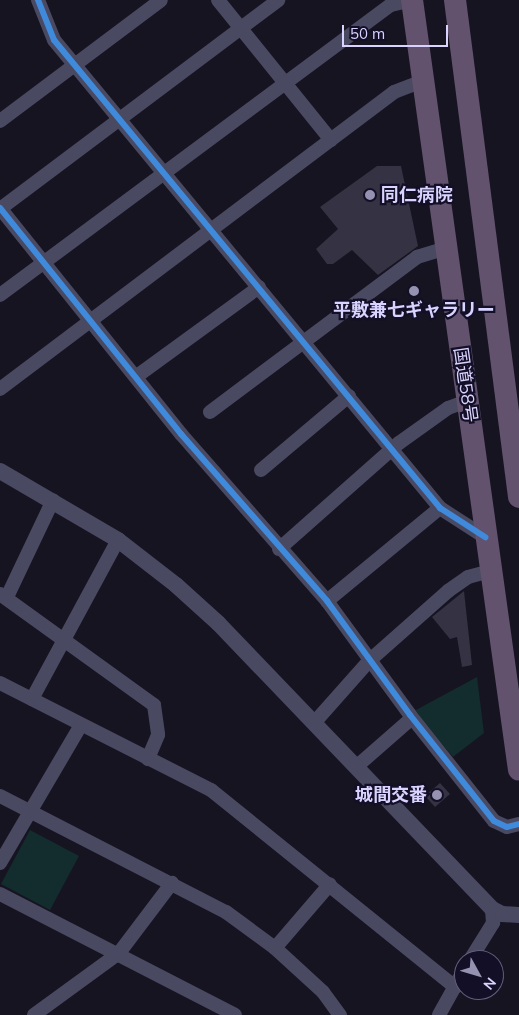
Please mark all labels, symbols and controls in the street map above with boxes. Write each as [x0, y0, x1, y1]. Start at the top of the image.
scale bar [344, 15, 450, 47]
text: 50 m [350, 24, 385, 43]
place label: 同仁病院 [381, 184, 453, 206]
marker: 同仁病院 [363, 188, 377, 202]
marker: 平敷兼七ギャラリー [408, 285, 420, 297]
place label: 平敷兼七ギャラリー [333, 299, 495, 321]
street label: 国道58号 [449, 346, 481, 424]
place label: 城間交番 [355, 784, 427, 806]
marker: 城間交番 [431, 789, 443, 801]
north arrow [454, 950, 504, 1000]
text: N [480, 974, 500, 994]

